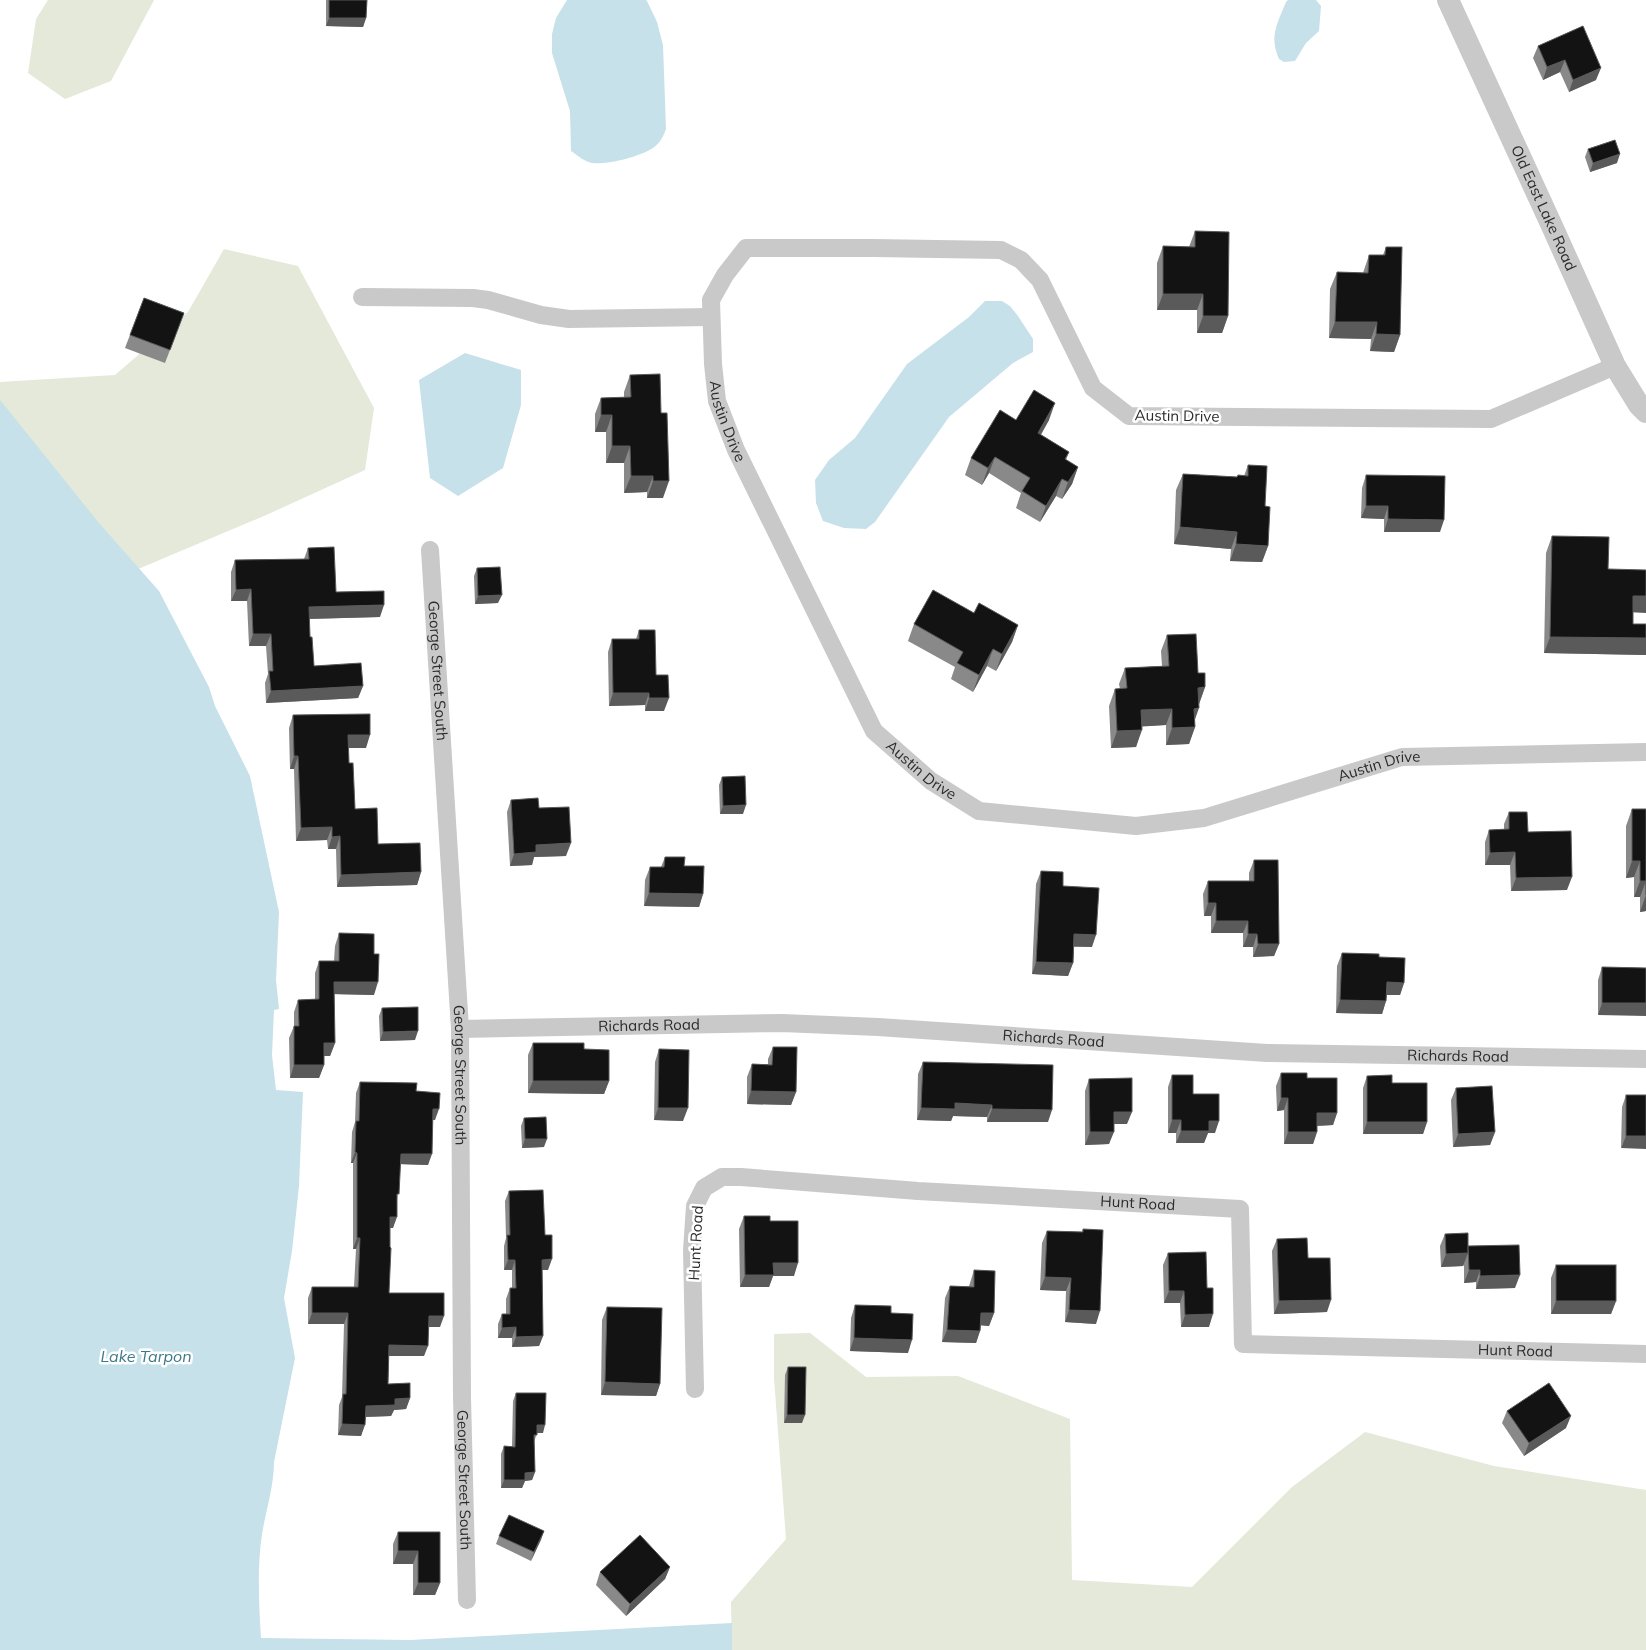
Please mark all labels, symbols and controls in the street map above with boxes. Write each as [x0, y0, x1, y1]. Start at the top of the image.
street label: Old East Lake Road [1507, 142, 1581, 274]
street label: Austin Drive [706, 380, 750, 465]
street label: Austin Drive [1134, 405, 1220, 426]
street label: George Street South [424, 600, 452, 741]
street label: Austin Drive [882, 736, 960, 804]
street label: Austin Drive [1335, 747, 1420, 785]
street label: George Street South [450, 1004, 471, 1145]
street label: Richards Road [598, 1015, 700, 1035]
street label: Richards Road [1002, 1025, 1105, 1051]
street label: Richards Road [1407, 1045, 1509, 1066]
street label: Hunt Road [1100, 1191, 1176, 1214]
street label: Hunt Road [684, 1205, 707, 1281]
street label: Hunt Road [1478, 1340, 1553, 1361]
water label: Lake Tarpon [100, 1346, 192, 1366]
street label: George Street South [453, 1410, 476, 1550]

